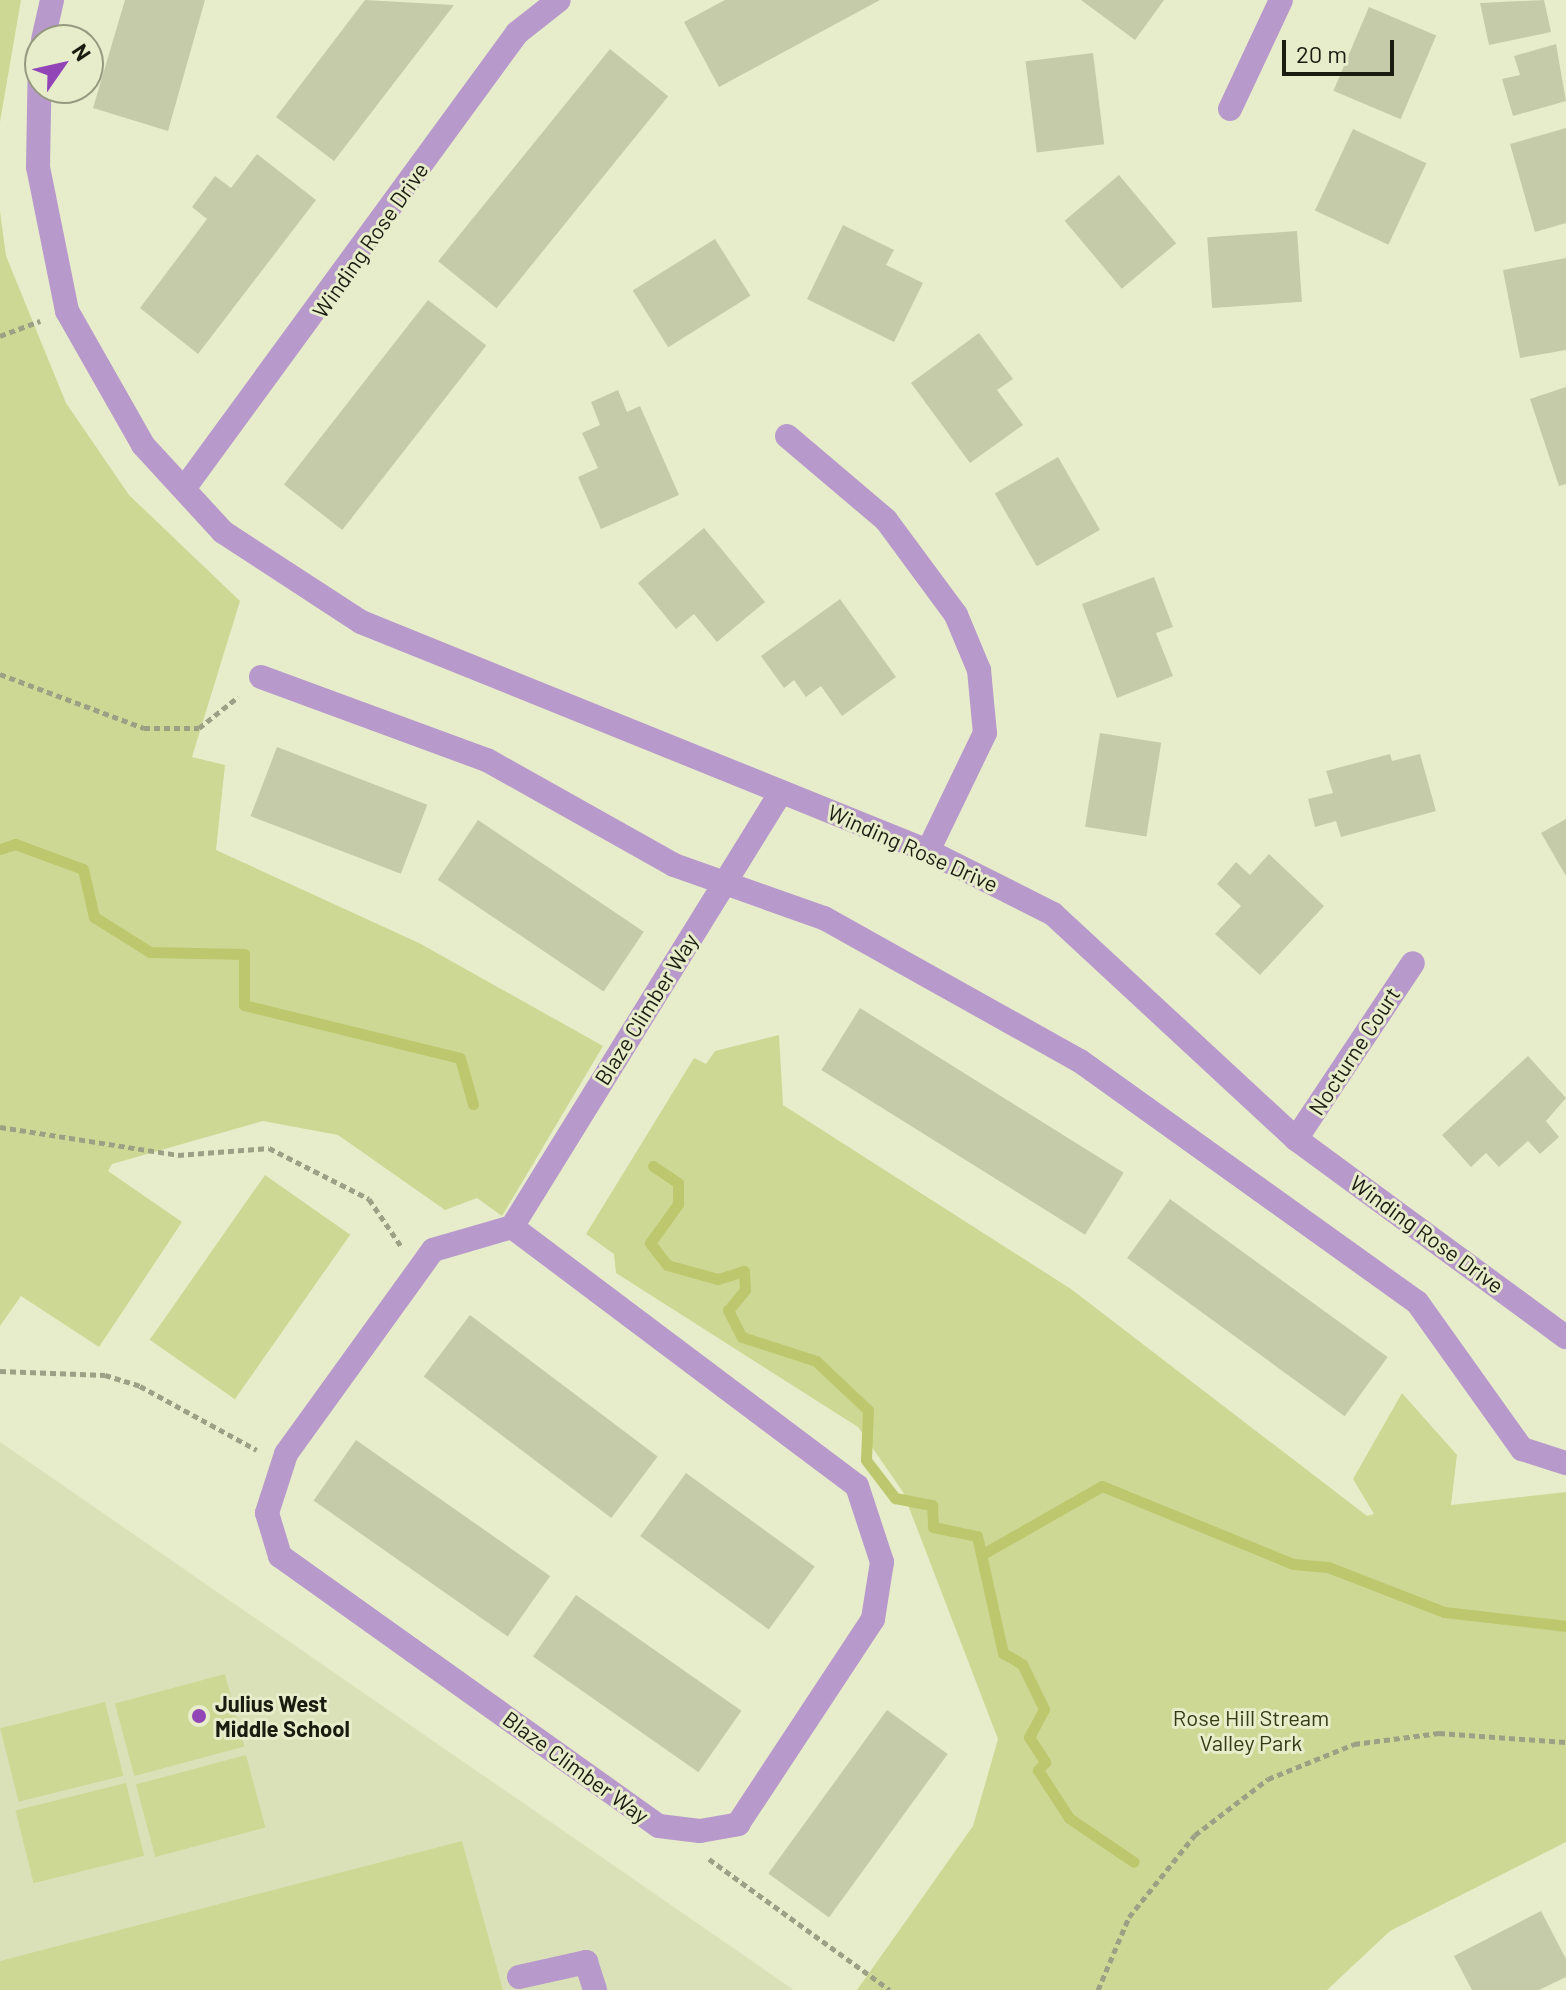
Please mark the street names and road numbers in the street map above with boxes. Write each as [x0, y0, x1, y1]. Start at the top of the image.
street label: Winding Rose Drive [307, 157, 433, 323]
street label: Winding Rose Drive [824, 799, 1002, 897]
street label: Blaze Climber Way [589, 928, 703, 1090]
street label: Nocturne Court [1303, 982, 1405, 1120]
street label: Winding Rose Drive [1345, 1169, 1509, 1299]
street label: Blaze Climber Way [498, 1705, 654, 1829]

